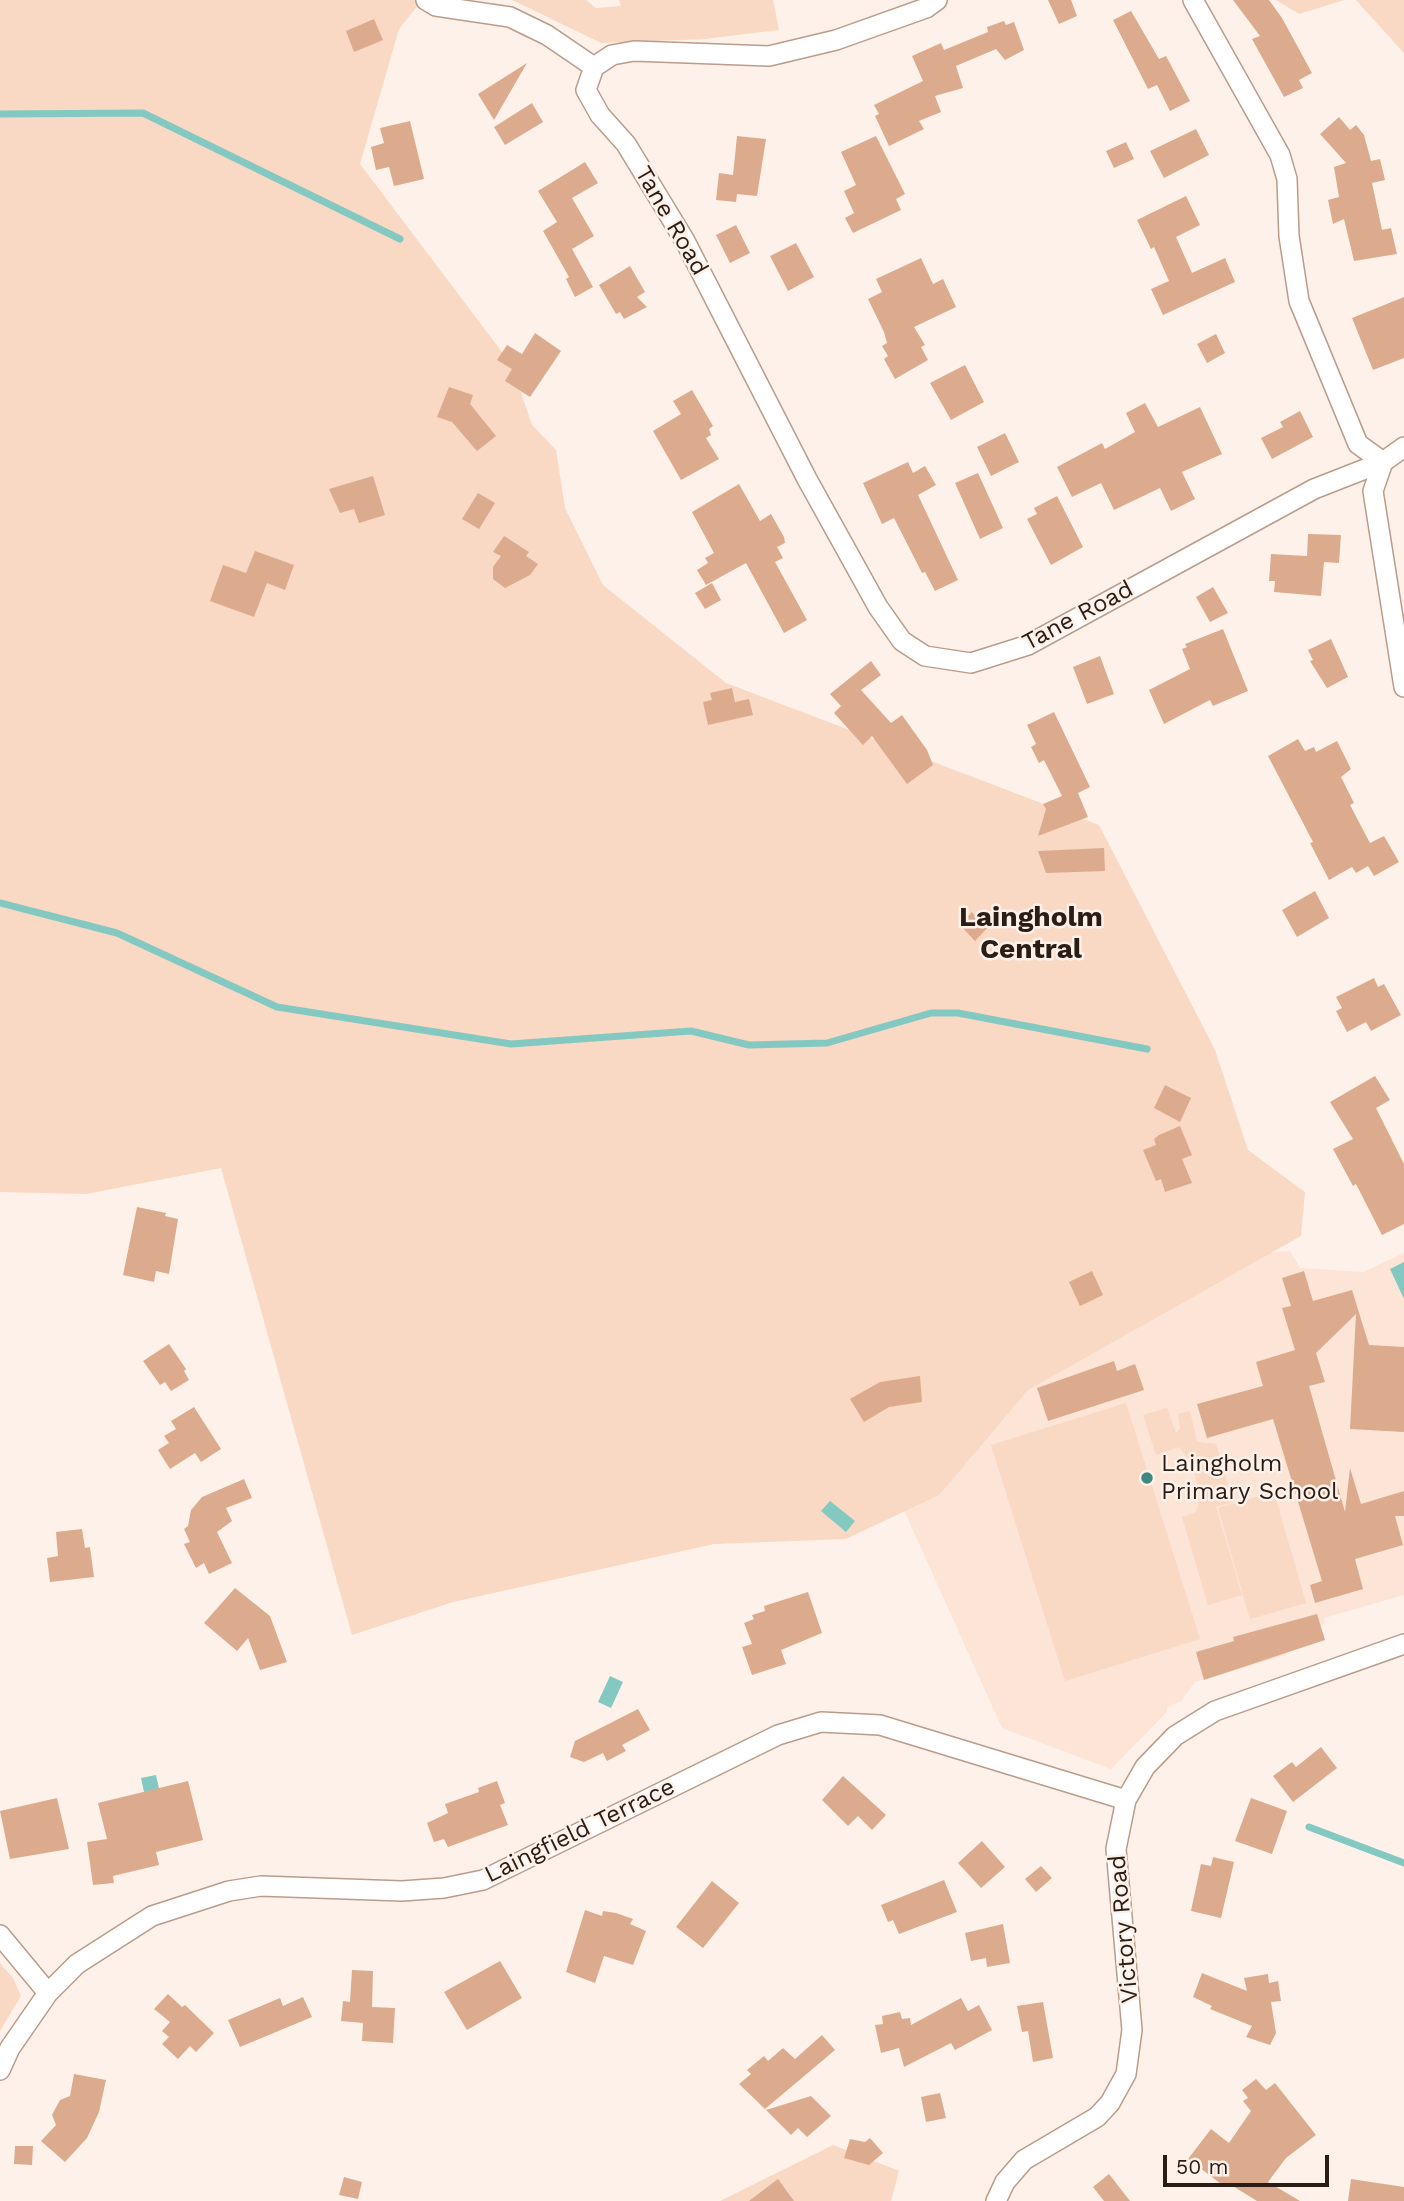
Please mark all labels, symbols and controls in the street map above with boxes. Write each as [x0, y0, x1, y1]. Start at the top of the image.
street label: Tane Road [628, 161, 714, 281]
street label: Tane Road [1018, 575, 1138, 657]
district label: Laingholm Central [959, 901, 1103, 967]
place label: Laingholm Primary School [1161, 1450, 1338, 1506]
marker: Laingholm Primary School [1139, 1470, 1155, 1486]
street label: Laingfield Terrace [480, 1772, 680, 1890]
street label: Victory Road [1103, 1854, 1145, 2004]
scale bar [1166, 2142, 1332, 2186]
text: 50 m [1176, 2154, 1228, 2179]

